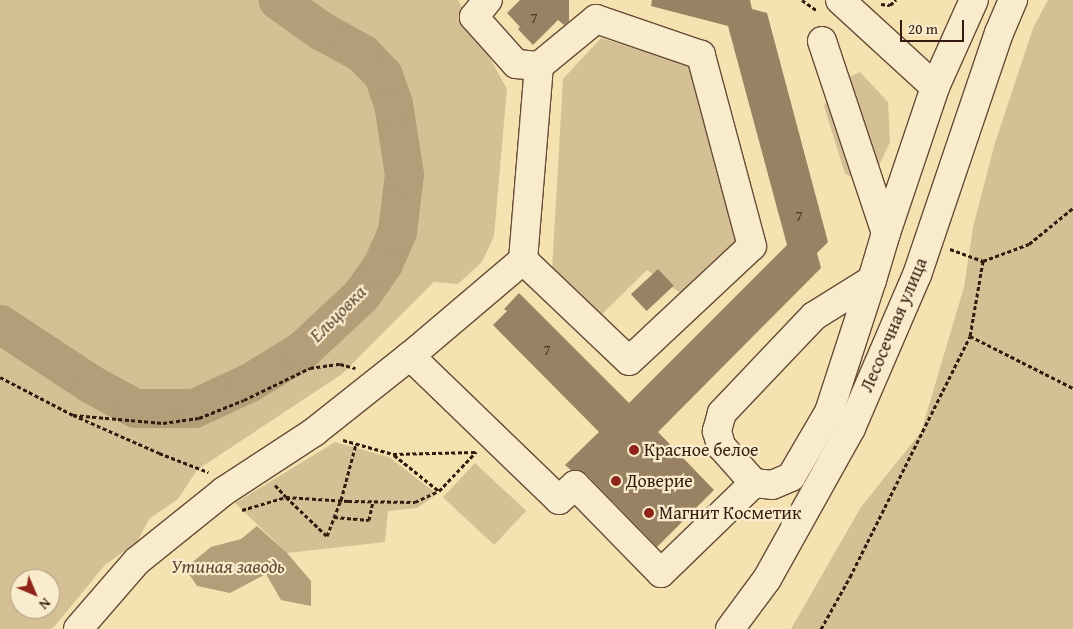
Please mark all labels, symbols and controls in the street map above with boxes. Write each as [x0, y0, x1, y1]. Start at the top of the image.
house number: 7 [530, 9, 538, 27]
scale bar [903, 10, 967, 42]
text: 20 m [908, 18, 938, 39]
house number: 7 [795, 207, 803, 225]
street label: Лесосечная улица [856, 255, 932, 395]
water label: Ельцовка [305, 281, 371, 347]
house number: 7 [543, 341, 551, 359]
place label: Красное белое [644, 439, 759, 461]
marker: Красное белое [628, 444, 640, 456]
place label: Доверие [626, 470, 693, 492]
marker: Доверие [610, 475, 622, 487]
place label: Магнит Косметик [659, 502, 801, 524]
marker: Магнит Косметик [643, 507, 655, 519]
water label: Утиная заводь [171, 556, 285, 578]
north arrow [10, 569, 60, 619]
text: N [35, 594, 55, 614]

